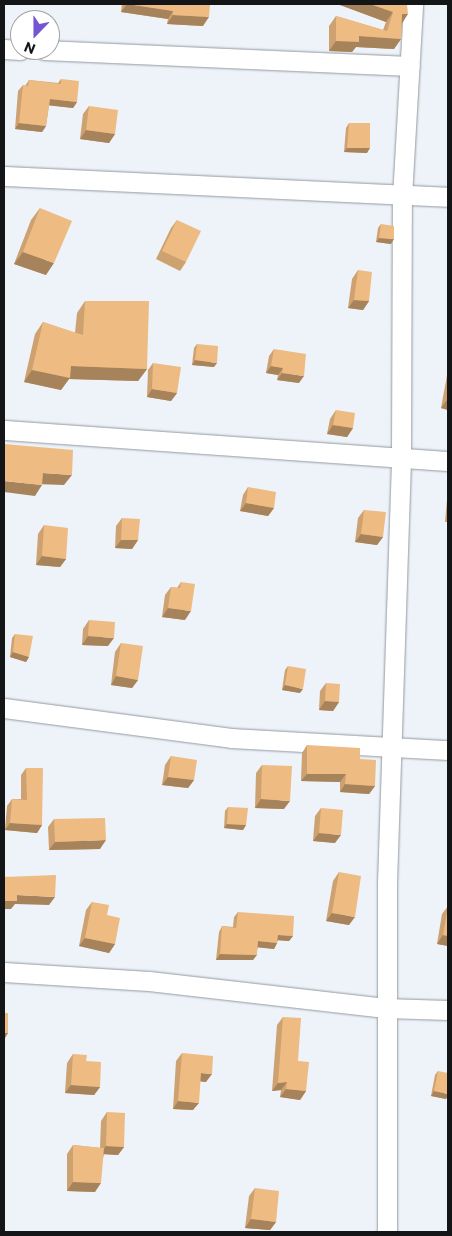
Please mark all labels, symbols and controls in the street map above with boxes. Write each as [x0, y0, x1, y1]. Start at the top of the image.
north arrow [10, 10, 60, 60]
text: N [22, 39, 38, 58]

